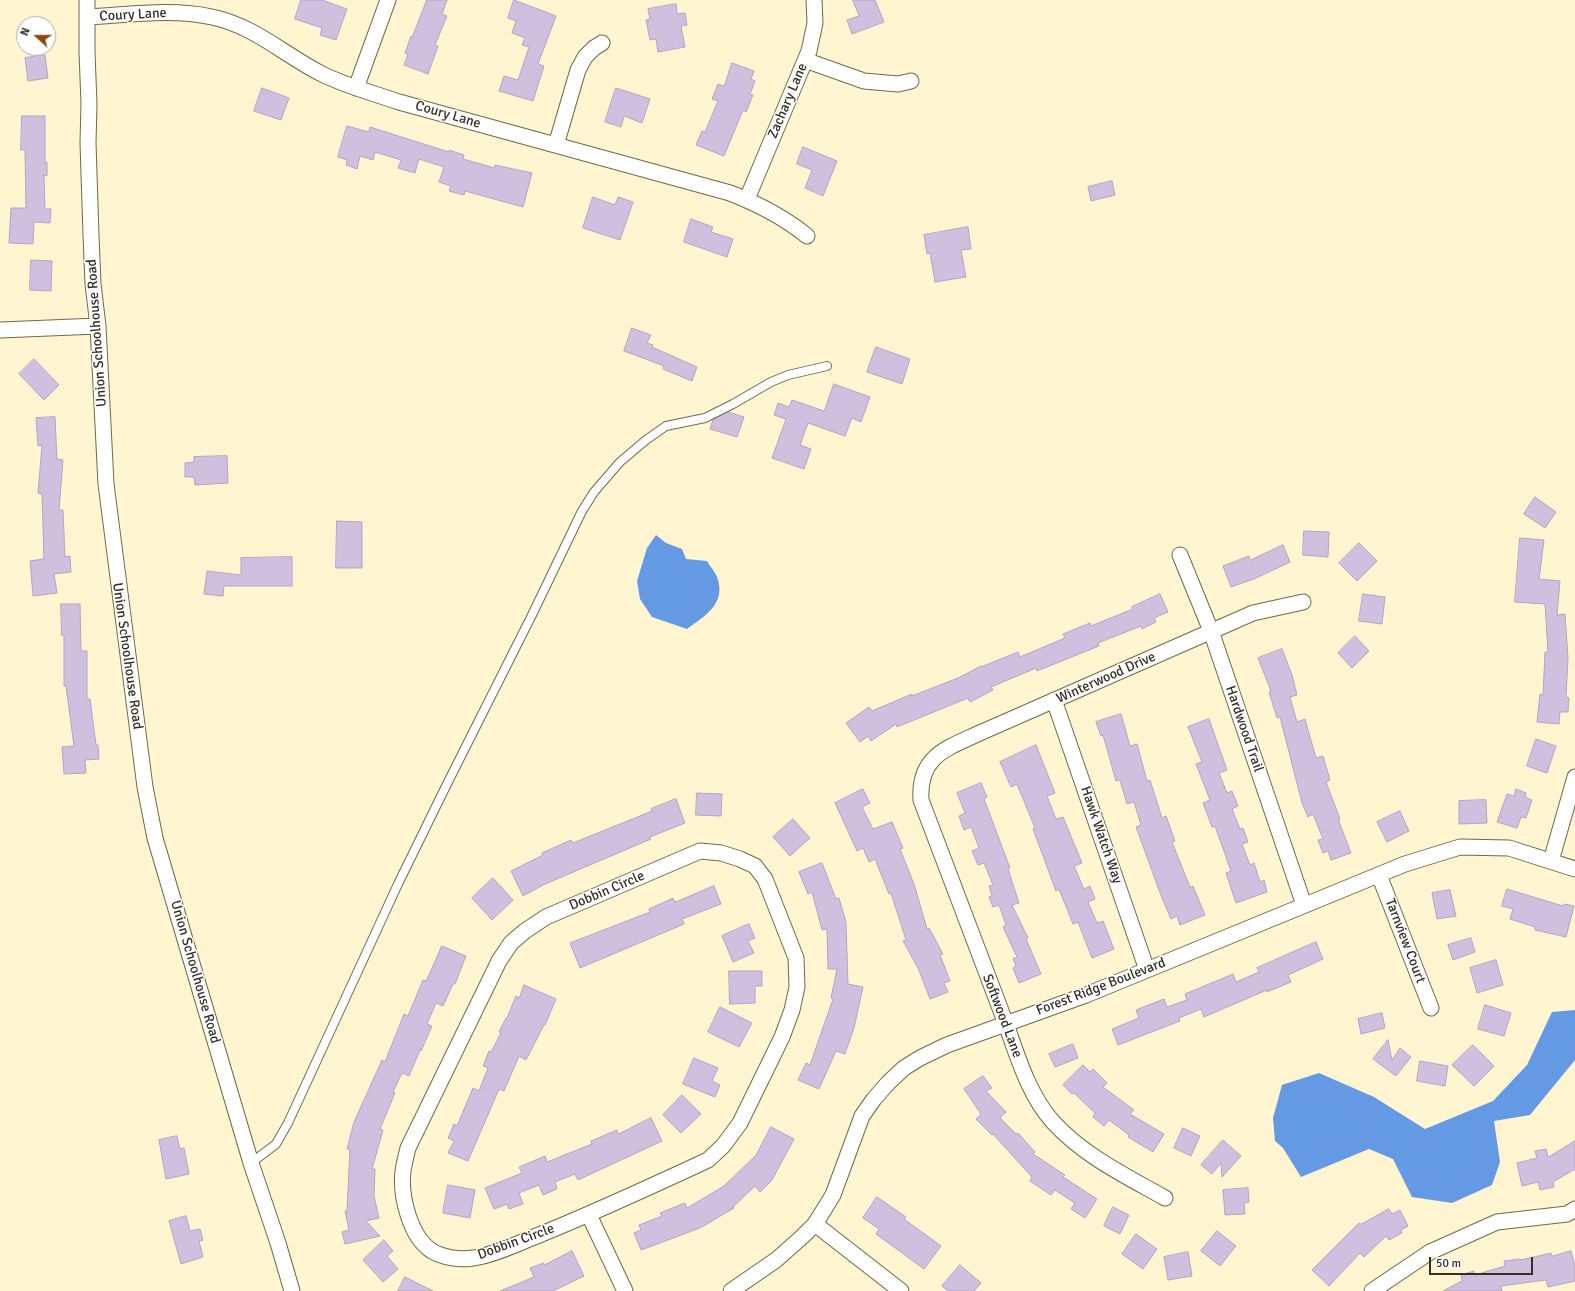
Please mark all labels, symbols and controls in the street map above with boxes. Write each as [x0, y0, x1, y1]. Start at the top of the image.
street label: Coury Lane [99, 5, 167, 25]
north arrow [16, 16, 56, 56]
text: N [18, 26, 33, 38]
street label: Zachary Lane [765, 61, 811, 141]
street label: Coury Lane [413, 98, 483, 132]
street label: Union Schoolhouse Road [83, 258, 111, 408]
street label: Union Schoolhouse Road [108, 581, 146, 731]
street label: Winterwood Drive [1054, 649, 1158, 707]
street label: Hardwood Trail [1221, 684, 1267, 774]
street label: Hawk Watch Way [1076, 784, 1126, 886]
street label: Dobbin Circle [567, 868, 647, 914]
street label: Tarnview Court [1381, 896, 1429, 986]
street label: Union Schoolhouse Road [167, 898, 223, 1046]
street label: Forest Ridge Boulevard [1034, 955, 1168, 1019]
street label: Softwood Lane [978, 972, 1026, 1060]
street label: Dobbin Circle [475, 1220, 557, 1264]
scale bar [1431, 1249, 1535, 1275]
text: 50 m [1436, 1256, 1461, 1271]

